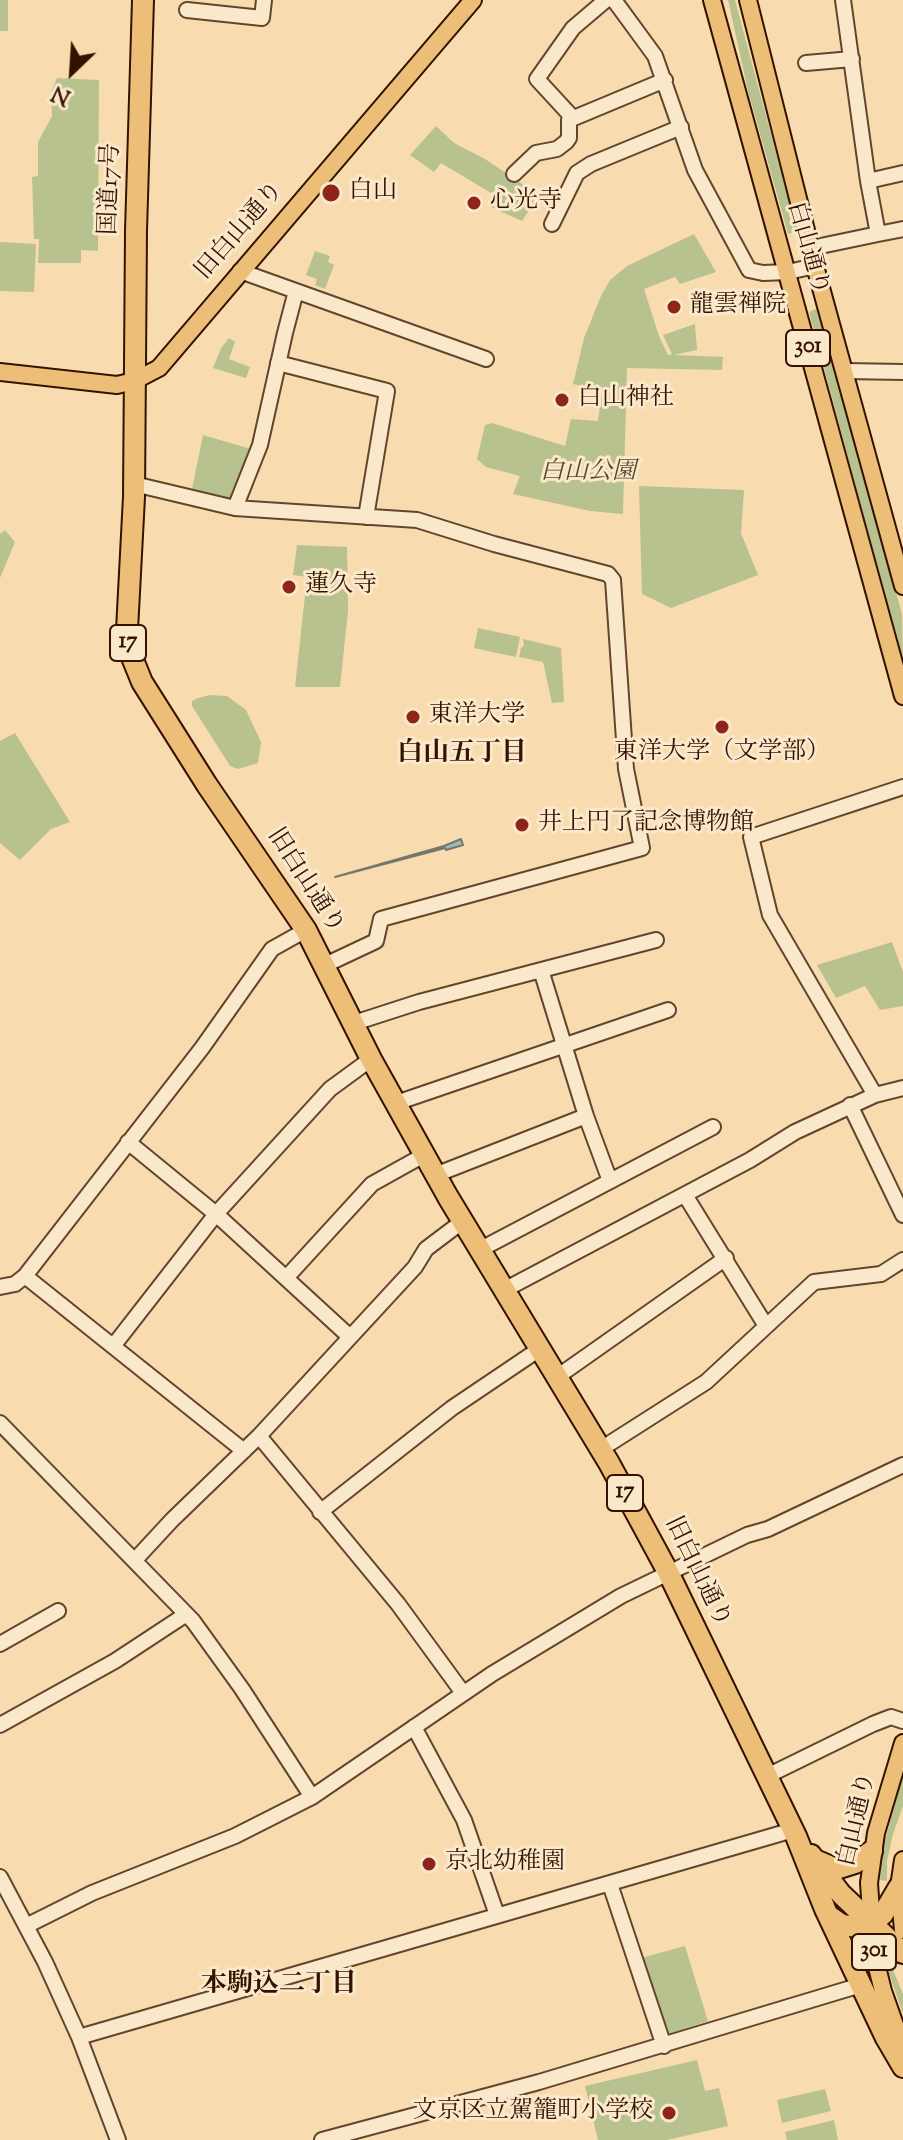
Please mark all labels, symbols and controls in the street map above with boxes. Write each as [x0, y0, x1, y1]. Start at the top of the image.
north arrow [32, 32, 112, 112]
text: N [47, 76, 77, 112]
street label: 国道17号 [96, 142, 128, 236]
street label: 旧白山通り [191, 177, 291, 287]
place label: 白山 [349, 179, 397, 207]
marker: 白山 [320, 182, 342, 204]
place label: 心光寺 [490, 189, 562, 217]
marker: 心光寺 [465, 194, 483, 212]
street label: 白山通り [779, 199, 833, 299]
place label: 龍雲禅院 [690, 293, 786, 321]
marker: 龍雲禅院 [665, 298, 683, 316]
road number: 301 [786, 330, 830, 366]
place label: 白山神社 [578, 386, 674, 414]
marker: 白山神社 [553, 391, 571, 409]
park label: 白山公園 [540, 460, 636, 488]
place label: 蓮久寺 [305, 573, 377, 601]
marker: 蓮久寺 [280, 578, 298, 596]
road number: 17 [110, 625, 146, 661]
place label: 東洋大学 [429, 703, 525, 731]
marker: 東洋大学 [404, 708, 422, 726]
marker: 東洋大学（文学部） [713, 718, 731, 736]
district label: 白山五丁目 [397, 740, 527, 772]
place label: 東洋大学（文学部） [614, 740, 830, 768]
place label: 井上円了記念博物館 [538, 811, 754, 839]
marker: 井上円了記念博物館 [513, 816, 531, 834]
street label: 旧白山通り [259, 824, 349, 940]
road number: 17 [607, 1475, 643, 1511]
street label: 旧白山通り [657, 1513, 735, 1633]
street label: 白山通り [834, 1770, 884, 1870]
place label: 京北幼稚園 [445, 1850, 565, 1878]
marker: 京北幼稚園 [420, 1855, 438, 1873]
road number: 301 [852, 1934, 896, 1970]
district label: 本駒込二丁目 [201, 1971, 357, 2003]
place label: 文京区立駕籠町小学校 [413, 2099, 653, 2127]
marker: 文京区立駕籠町小学校 [660, 2104, 678, 2122]

